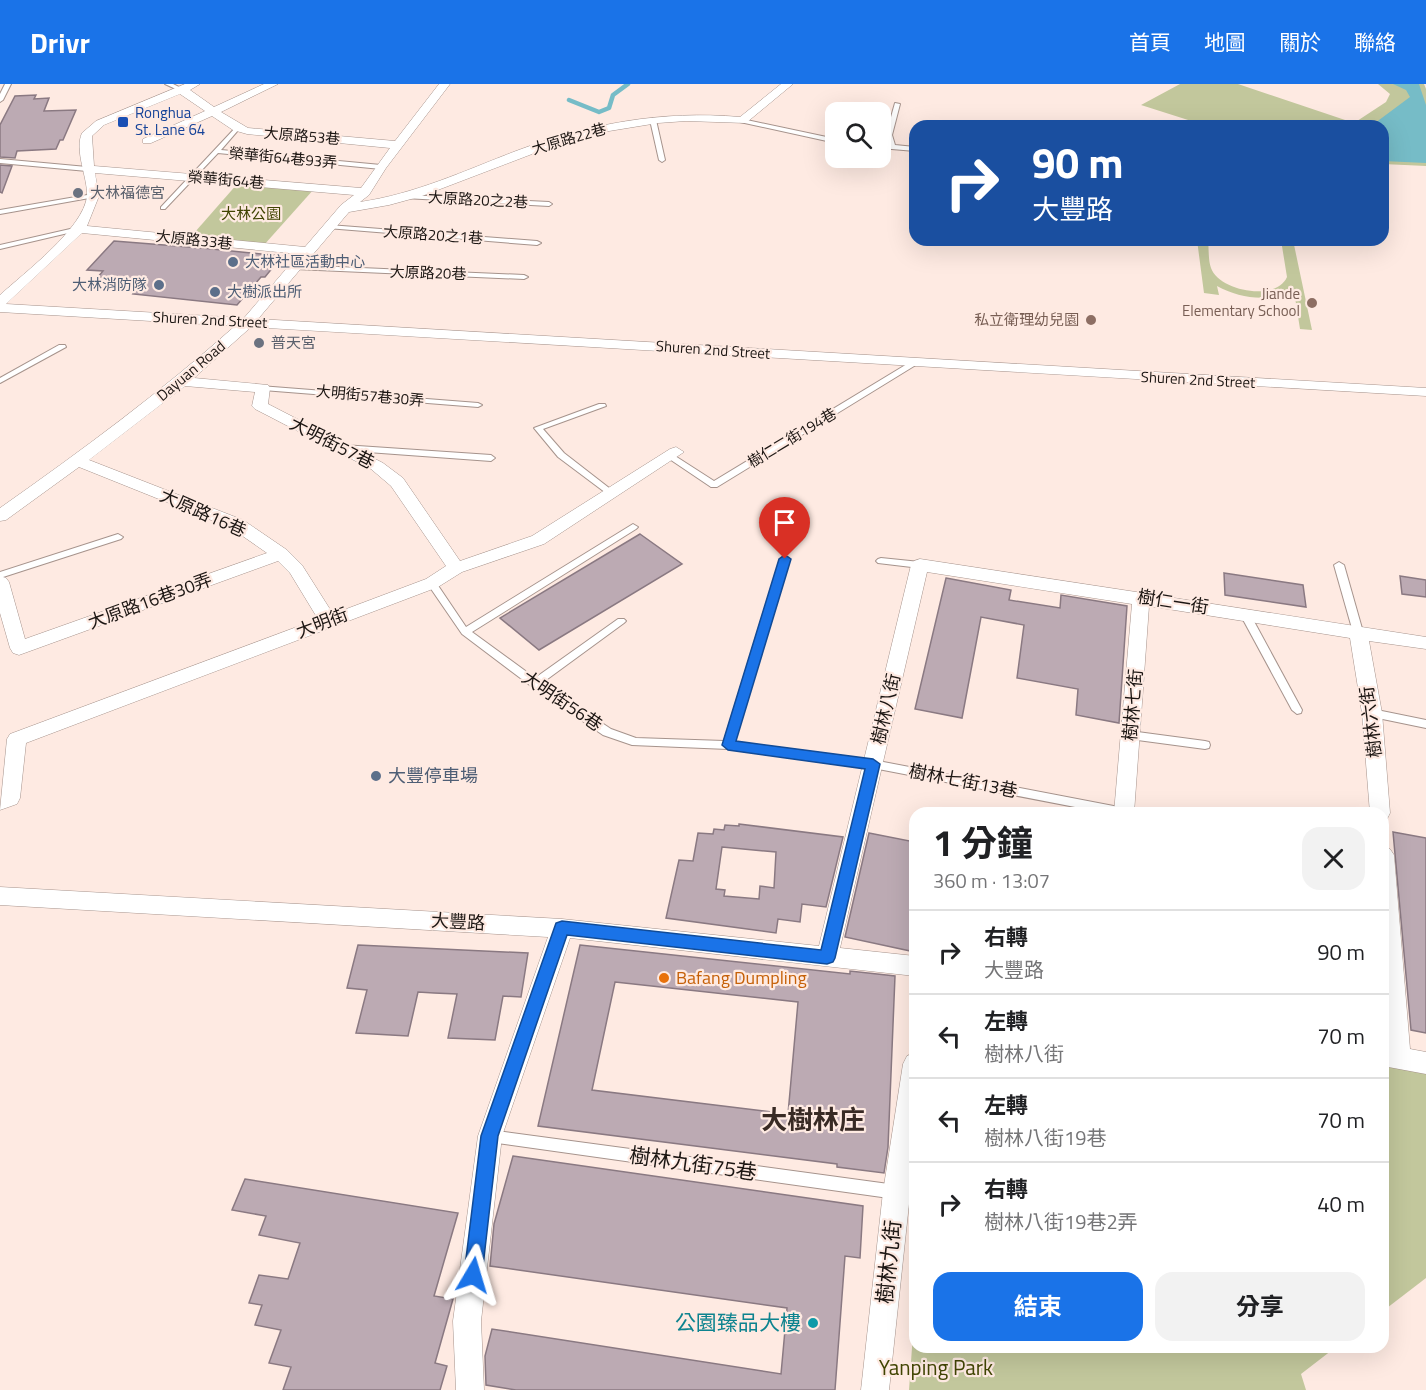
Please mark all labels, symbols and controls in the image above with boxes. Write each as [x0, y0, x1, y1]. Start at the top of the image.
text: Drivr [30, 21, 90, 64]
text: 首頁 [1129, 26, 1171, 58]
text: 地圖 [1204, 26, 1246, 58]
text: 關於 [1279, 26, 1321, 58]
text: 聯絡 [1354, 26, 1396, 58]
place label: Ronghua St. Lane 64 [135, 101, 205, 141]
map controls [825, 102, 891, 168]
button: search [825, 102, 891, 168]
marker: Ronghua St. Lane 64 [116, 115, 130, 129]
street label: 大原路22巷 [529, 117, 609, 160]
street label: 大原路53巷 [263, 121, 341, 150]
text: 90 m [1032, 130, 1124, 194]
street label: 榮華街64巷93弄 [228, 141, 338, 174]
icon: right [933, 144, 1011, 222]
street label: 榮華街64巷 [187, 165, 265, 194]
place label: 大林福德宮 [90, 181, 165, 204]
street label: 大原路20之2巷 [427, 185, 529, 214]
marker: 大林福德宮 [71, 186, 85, 200]
text: 大豐路 [1032, 188, 1113, 229]
park label: 大林公園 [221, 202, 281, 225]
street label: 大原路20之1巷 [382, 220, 484, 249]
street label: 大原路33巷 [155, 224, 233, 255]
place label: 大林社區活動中心 [245, 250, 365, 273]
marker: 大林社區活動中心 [226, 255, 240, 269]
street label: 大原路20巷 [389, 260, 467, 285]
place label: 大林消防隊 [72, 273, 147, 296]
marker: 大林消防隊 [152, 278, 166, 292]
place label: 大樹派出所 [227, 280, 302, 303]
place label: Jiande Elementary School [1182, 282, 1300, 322]
marker: 大樹派出所 [208, 285, 222, 299]
marker: Jiande Elementary School [1305, 296, 1319, 310]
street label: Shuren 2nd Street [152, 305, 269, 334]
place label: 私立衛理幼兒園 [974, 308, 1079, 331]
marker: 私立衛理幼兒園 [1084, 313, 1098, 327]
place label: 普天宮 [271, 331, 316, 354]
street label: Shuren 2nd Street [655, 334, 772, 365]
street label: Dayuan Road [151, 335, 230, 406]
marker: 普天宮 [252, 336, 266, 350]
street label: Shuren 2nd Street [1140, 365, 1257, 394]
street label: 大明街57巷30弄 [315, 379, 425, 412]
street label: 樹仁二街194巷 [743, 402, 841, 473]
street label: 大明街57巷 [285, 410, 379, 476]
street label: 大原路16巷 [156, 481, 251, 544]
pin [759, 497, 810, 559]
icon: arrive [768, 506, 801, 539]
street label: 大原路16巷30弄 [84, 566, 216, 636]
street label: 樹仁一街 [1135, 583, 1211, 620]
street label: 大明街 [292, 600, 352, 645]
street label: 大明街56巷 [517, 664, 608, 738]
street label: 樹林七街 [1116, 668, 1149, 742]
street label: 樹林八街 [864, 671, 907, 747]
street label: 樹林六街 [1353, 685, 1388, 759]
street label: 樹林七街13巷 [906, 757, 1020, 804]
place label: 大豐停車場 [388, 762, 478, 789]
marker: 大豐停車場 [369, 769, 383, 783]
text: 1 分鐘 [933, 815, 1033, 870]
button: close [1302, 827, 1365, 890]
text: 360 m · 13:07 [933, 865, 1050, 896]
street label: 大豐路 [430, 907, 486, 936]
text: 右轉 [984, 920, 1028, 954]
text: 90 m [1317, 935, 1365, 969]
icon: right [933, 936, 966, 969]
text: 大豐路 [984, 954, 1044, 985]
place label: Bafang Dumpling [676, 964, 807, 991]
marker: Bafang Dumpling [657, 971, 671, 985]
text: 左轉 [984, 1004, 1028, 1038]
text: 70 m [1317, 1019, 1365, 1053]
icon: left [933, 1020, 966, 1053]
text: 樹林八街 [984, 1038, 1064, 1069]
text: 左轉 [984, 1088, 1028, 1122]
district label: 大樹林庄 [761, 1100, 865, 1139]
text: 70 m [1317, 1103, 1365, 1137]
icon: left [933, 1104, 966, 1137]
text: 樹林八街19巷 [984, 1122, 1106, 1153]
street label: 樹林九街75巷 [627, 1138, 759, 1188]
text: 右轉 [984, 1172, 1028, 1206]
text: 40 m [1317, 1187, 1365, 1221]
icon: right [933, 1188, 966, 1221]
text: 樹林八街19巷2弄 [984, 1206, 1138, 1237]
street label: 樹林九街 [868, 1218, 908, 1305]
position arrow [441, 1243, 505, 1307]
button: 結束 [933, 1272, 1143, 1341]
button: 分享 [1155, 1272, 1365, 1341]
place label: 公園臻品大樓 [675, 1306, 801, 1338]
marker: 公園臻品大樓 [806, 1316, 820, 1330]
park label: Yanping Park [879, 1351, 993, 1383]

